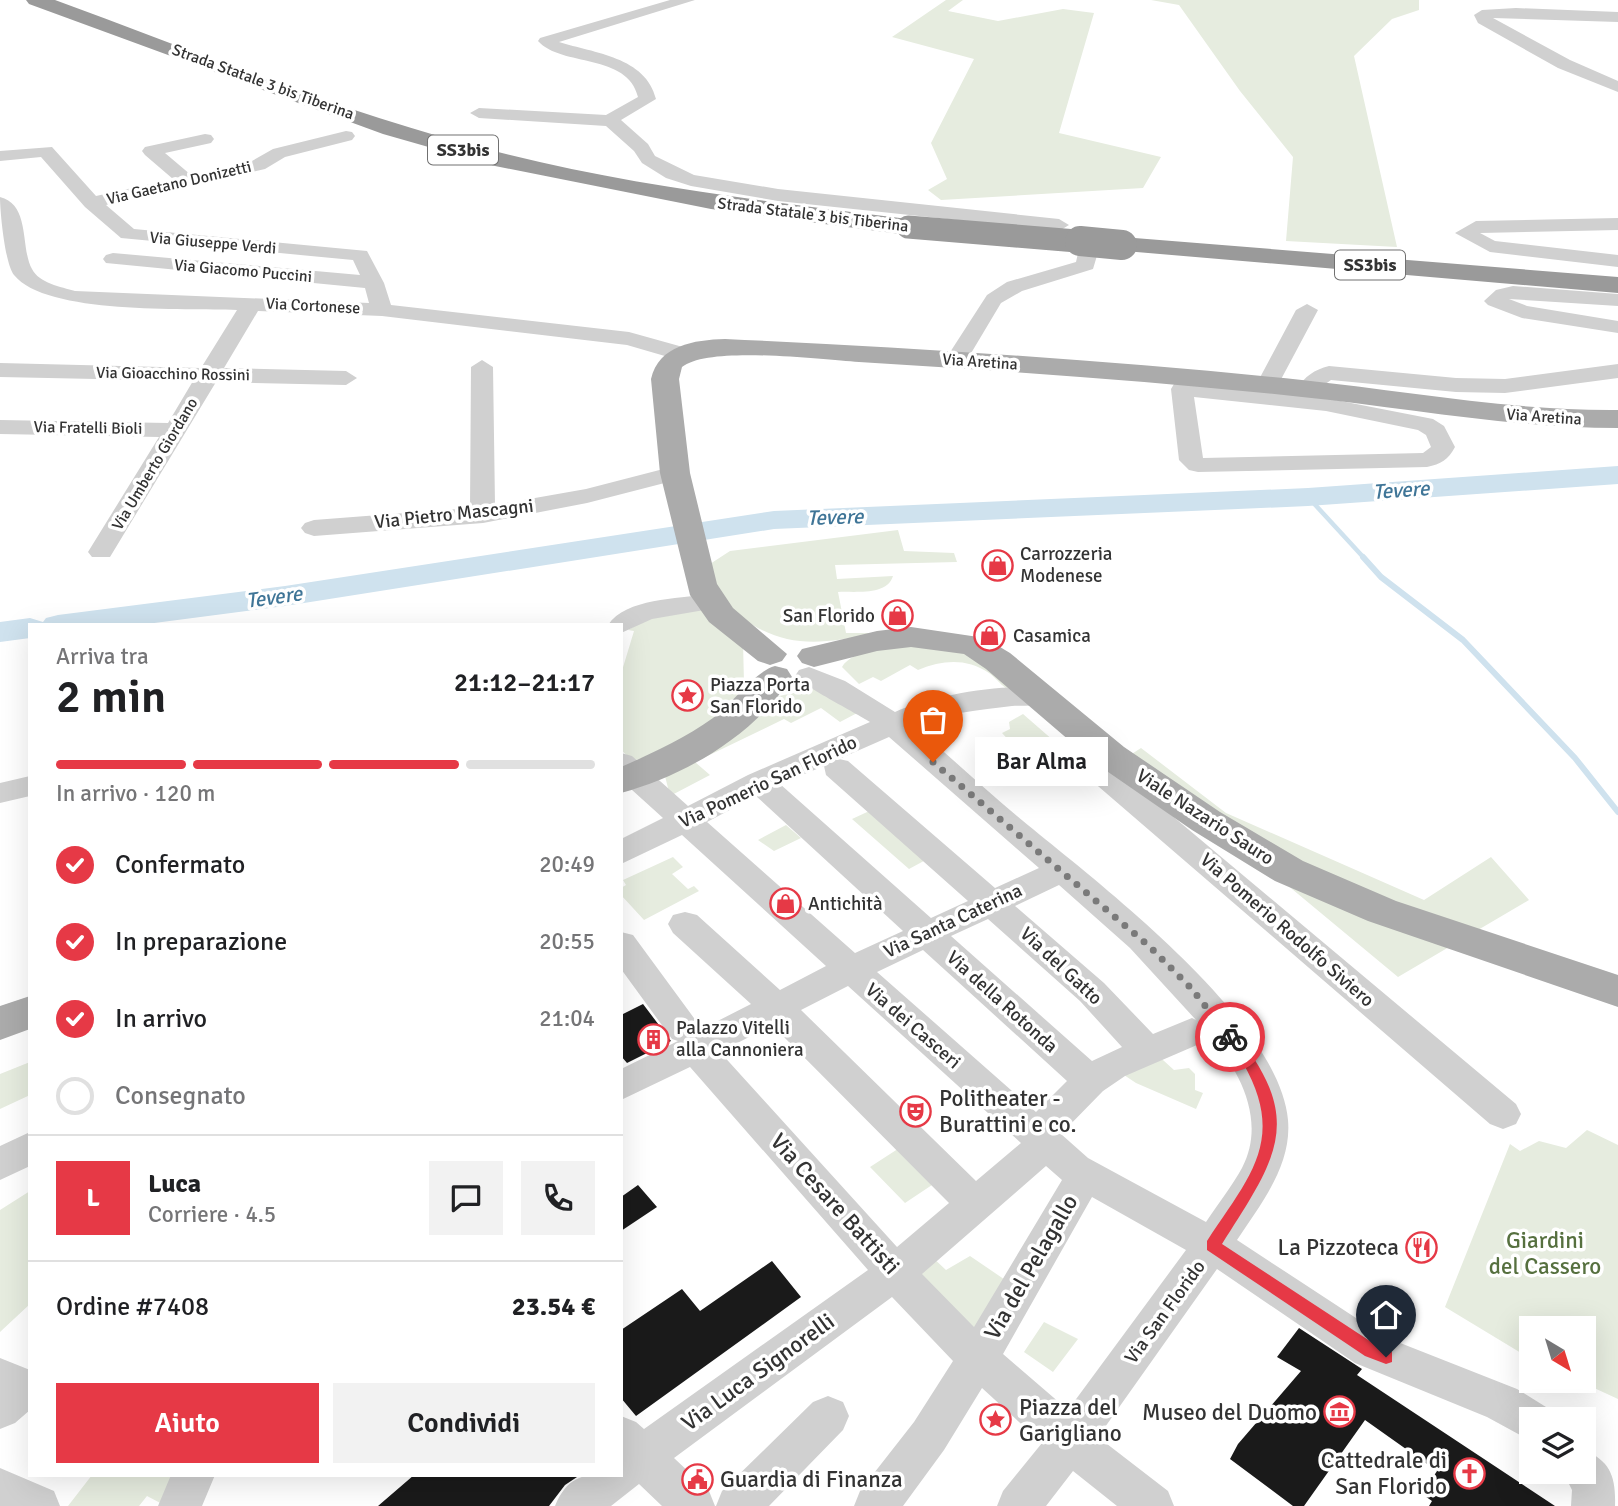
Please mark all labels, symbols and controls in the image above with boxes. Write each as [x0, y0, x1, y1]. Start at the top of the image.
street label: Strada Statale 3 bis Tiberina [169, 40, 357, 124]
road number: SS3bis [428, 135, 498, 164]
street label: Via Gaetano Donizetti [105, 157, 253, 209]
street label: Strada Statale 3 bis Tiberina [716, 193, 910, 237]
street label: Via Giuseppe Verdi [149, 228, 277, 258]
road number: SS3bis [1335, 250, 1405, 279]
street label: Via Giacomo Puccini [173, 255, 313, 287]
street label: Via Cortonese [265, 294, 361, 318]
street label: Via Aretina [942, 349, 1018, 375]
street label: Via Gioacchino Rossini [96, 363, 250, 385]
street label: Via Umberto Giordano [108, 394, 202, 534]
street label: Via Aretina [1506, 404, 1582, 430]
street label: Via Fratelli Bioli [34, 417, 142, 439]
water label: Tevere [1372, 475, 1432, 505]
street label: Via Pietro Mascagni [373, 494, 535, 534]
water label: Tevere [806, 503, 865, 531]
place label: Carrozzeria Modenese [1020, 542, 1112, 588]
shop icon: Carrozzeria Modenese [980, 548, 1014, 582]
water label: Tevere [244, 580, 305, 614]
shop icon: San Florido [881, 599, 915, 633]
place label: San Florido [783, 604, 875, 628]
shop icon: Casamica [973, 619, 1007, 653]
place label: Casamica [1013, 624, 1091, 648]
text: Arriva tra [56, 642, 149, 671]
text: 21:12–21:17 [454, 667, 595, 699]
text: 2 min [56, 669, 166, 725]
place label: Piazza Porta San Florido [710, 673, 810, 719]
place icon: Piazza Porta San Florido [670, 679, 704, 713]
pin [903, 690, 963, 762]
icon: bag [914, 701, 952, 739]
street label: Via Pomerio San Florido [675, 730, 861, 834]
callout: Bar Alma [975, 738, 1108, 786]
text: Bar Alma [996, 747, 1087, 776]
street label: Viale Nazario Sauro [1132, 764, 1278, 870]
text: In arrivo · 120 m [56, 779, 215, 808]
icon: check [56, 846, 94, 884]
street label: Via Pomerio Rodolfo Siviero [1195, 848, 1379, 1012]
text: Confermato [115, 849, 245, 881]
text: 20:49 [539, 850, 595, 879]
street label: Via Santa Caterina [880, 878, 1026, 964]
shop icon: Antichità [768, 887, 802, 921]
place label: Antichità [808, 892, 883, 916]
street label: Via del Gatto [1015, 922, 1107, 1010]
icon: check [56, 923, 94, 961]
text: In preparazione [115, 926, 287, 958]
text: 20:55 [539, 927, 595, 956]
street label: Via della Rotonda [941, 946, 1063, 1058]
street label: Via dei Casceri [860, 978, 966, 1074]
icon: check [56, 1000, 94, 1038]
courier [1195, 1002, 1265, 1072]
text: In arrivo [115, 1003, 207, 1035]
text: 21:04 [539, 1004, 595, 1033]
place label: Palazzo Vitelli alla Cannoniera [676, 1016, 804, 1062]
icon: bike [1211, 1018, 1249, 1056]
building icon: Palazzo Vitelli alla Cannoniera [636, 1022, 670, 1056]
text: Consegnato [115, 1080, 246, 1112]
place label: Politheater - Burattini e co. [939, 1084, 1077, 1139]
theatre icon: Politheater - Burattini e co. [899, 1094, 933, 1128]
street label: Via Cesare Battisti [764, 1127, 906, 1281]
button: chat [429, 1161, 503, 1235]
button: phone [521, 1161, 595, 1235]
text: Luca [148, 1168, 201, 1200]
text: L [86, 1182, 100, 1214]
street label: Via del Pelagallo [978, 1189, 1084, 1345]
text: Corriere · 4.5 [148, 1200, 276, 1229]
park label: Giardini del Cassero [1489, 1226, 1601, 1281]
restaurant icon: La Pizzoteca [1405, 1230, 1439, 1264]
place label: La Pizzoteca [1277, 1233, 1399, 1262]
street label: Via San Florido [1119, 1255, 1211, 1368]
pin [1356, 1285, 1416, 1357]
text: Ordine #7408 [56, 1291, 209, 1323]
text: 23.54 € [512, 1291, 595, 1323]
icon: home [1367, 1296, 1405, 1334]
street label: Via Luca Signorelli [676, 1307, 840, 1437]
north arrow [1519, 1316, 1596, 1393]
map controls [1519, 1316, 1596, 1484]
button: Aiuto [56, 1383, 319, 1463]
button: Condividi [333, 1383, 595, 1463]
place label: Piazza del Garigliano [1019, 1393, 1122, 1448]
museum icon: Museo del Duomo [1323, 1395, 1357, 1429]
place label: Museo del Duomo [1142, 1398, 1317, 1427]
place icon: Piazza del Garigliano [979, 1403, 1013, 1437]
button: layers [1519, 1407, 1596, 1484]
place label: Cattedrale di San Florido [1321, 1446, 1447, 1501]
church icon: Cattedrale di San Florido [1453, 1456, 1487, 1490]
public building icon: Guardia di Finanza [680, 1462, 714, 1496]
place label: Guardia di Finanza [720, 1465, 903, 1494]

